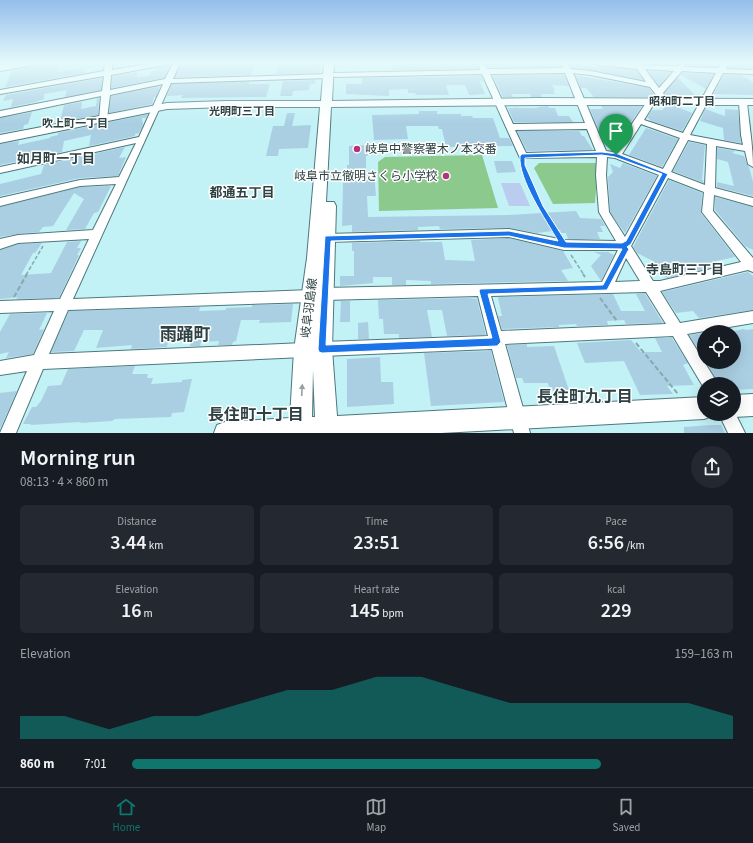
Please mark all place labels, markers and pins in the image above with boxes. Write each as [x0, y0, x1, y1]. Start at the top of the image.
pin [599, 114, 633, 155]
place label: 岐阜中警察署木ノ本交番 [365, 141, 497, 158]
marker: 岐阜中警察署木ノ本交番 [352, 144, 362, 154]
place label: 岐阜市立徹明さくら小学校 [294, 168, 438, 185]
marker: 岐阜市立徹明さくら小学校 [441, 171, 451, 181]

